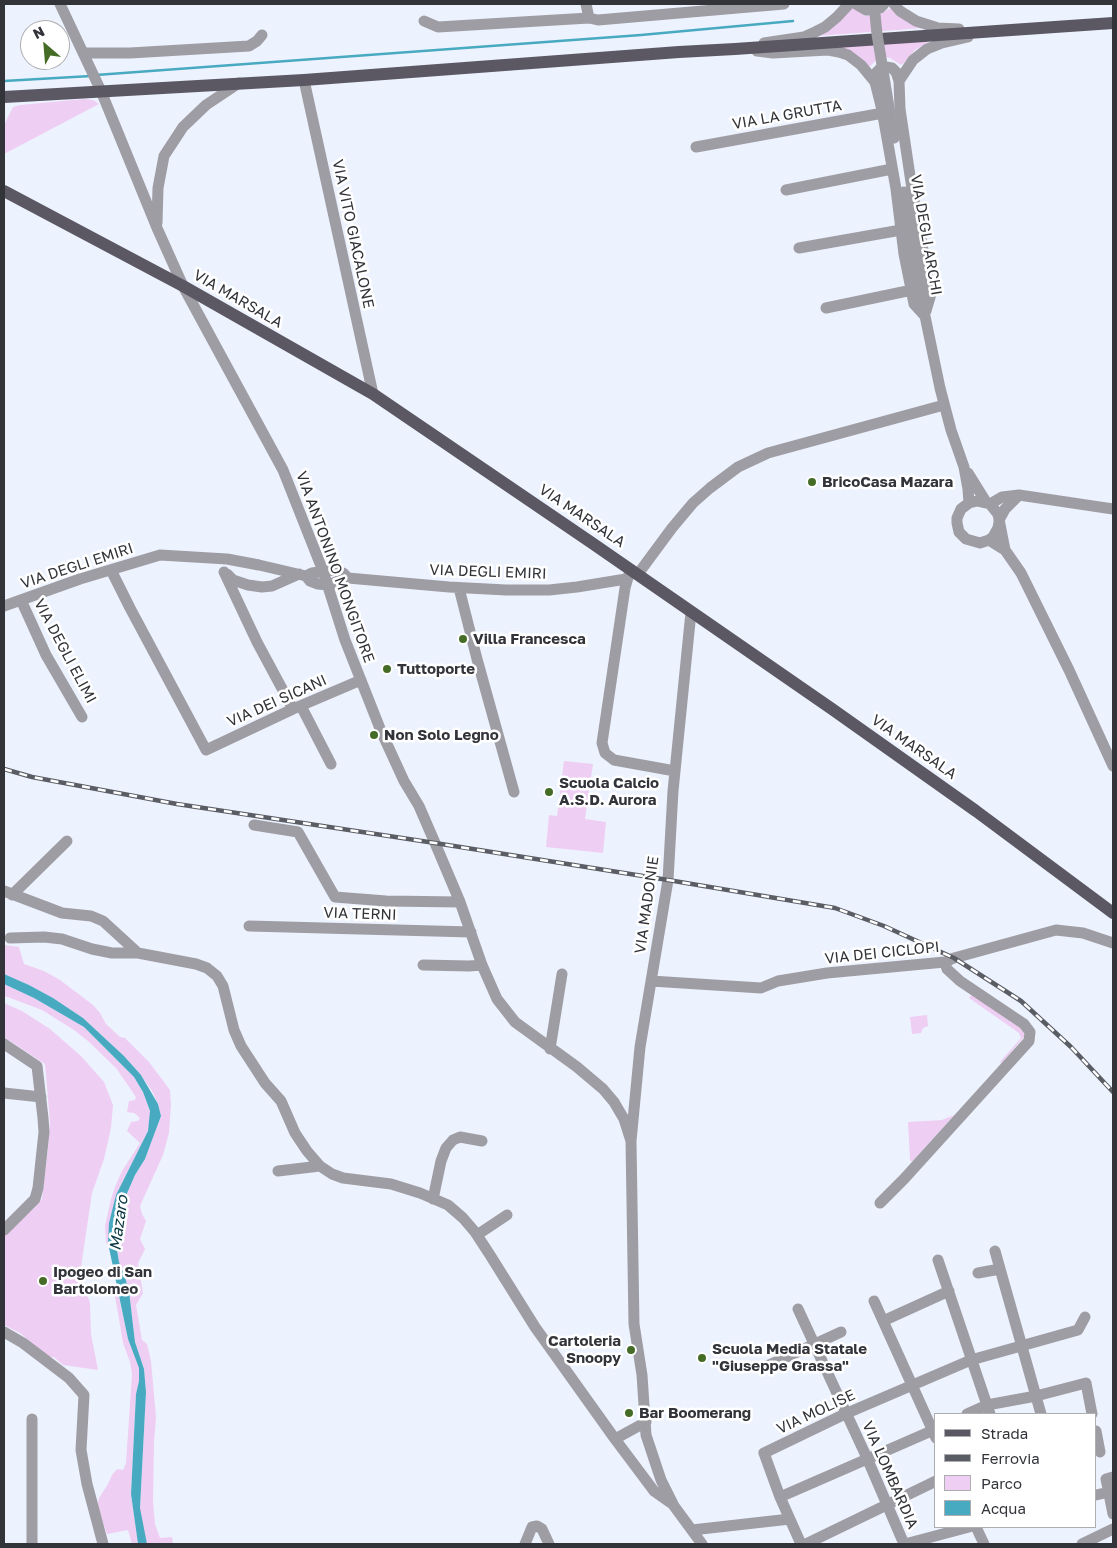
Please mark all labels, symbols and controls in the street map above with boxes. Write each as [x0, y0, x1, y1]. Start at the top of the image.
north arrow [20, 20, 70, 70]
text: N [30, 22, 47, 42]
street label: VIA LA GRUTTA [731, 97, 843, 133]
street label: VIA VITO GIACALONE [328, 158, 378, 310]
street label: VIA DEGLI ARCHI [907, 173, 945, 297]
street label: VIA MARSALA [190, 266, 286, 332]
street label: VIA ANTONINO MONGITORE [292, 469, 378, 665]
place label: BricoCasa Mazara [822, 473, 953, 491]
marker: BricoCasa Mazara [806, 476, 818, 488]
street label: VIA MARSALA [535, 481, 629, 551]
street label: VIA DEGLI EMIRI [18, 539, 136, 593]
street label: VIA DEGLI EMIRI [429, 561, 547, 583]
street label: VIA DEGLI ELIMI [30, 596, 100, 706]
place label: Villa Francesca [473, 630, 586, 648]
marker: Villa Francesca [457, 633, 469, 645]
place label: Tuttoporte [397, 660, 475, 678]
marker: Tuttoporte [381, 663, 393, 675]
street label: VIA DEI SICANI [224, 671, 330, 731]
street label: VIA MARSALA [868, 711, 960, 783]
place label: Non Solo Legno [384, 726, 499, 744]
marker: Non Solo Legno [368, 729, 380, 741]
place label: Scuola Calcio A.S.D. Aurora [559, 774, 659, 809]
marker: Scuola Calcio A.S.D. Aurora [543, 786, 555, 798]
street label: VIA MADONIE [631, 855, 663, 955]
street label: VIA TERNI [323, 904, 397, 924]
street label: VIA DEI CICLOPI [824, 938, 940, 968]
water label: Mazaro [106, 1194, 132, 1252]
place label: Ipogeo di San Bartolomeo [53, 1263, 152, 1298]
marker: Ipogeo di San Bartolomeo [37, 1275, 49, 1287]
place label: Cartoleria Snoopy [548, 1332, 621, 1367]
place label: Scuola Media Statale "Giuseppe Grassa" [712, 1340, 867, 1375]
marker: Cartoleria Snoopy [625, 1344, 637, 1356]
marker: Scuola Media Statale "Giuseppe Grassa" [696, 1352, 708, 1364]
street label: VIA MOLISE [774, 1386, 858, 1438]
place label: Bar Boomerang [639, 1404, 751, 1422]
marker: Bar Boomerang [623, 1407, 635, 1419]
legend [934, 1413, 1097, 1528]
street label: VIA LOMBARDIA [858, 1418, 922, 1532]
text: Strada [981, 1424, 1028, 1442]
text: Ferrovia [981, 1449, 1040, 1467]
text: Parco [981, 1474, 1022, 1492]
text: Acqua [981, 1499, 1026, 1517]

